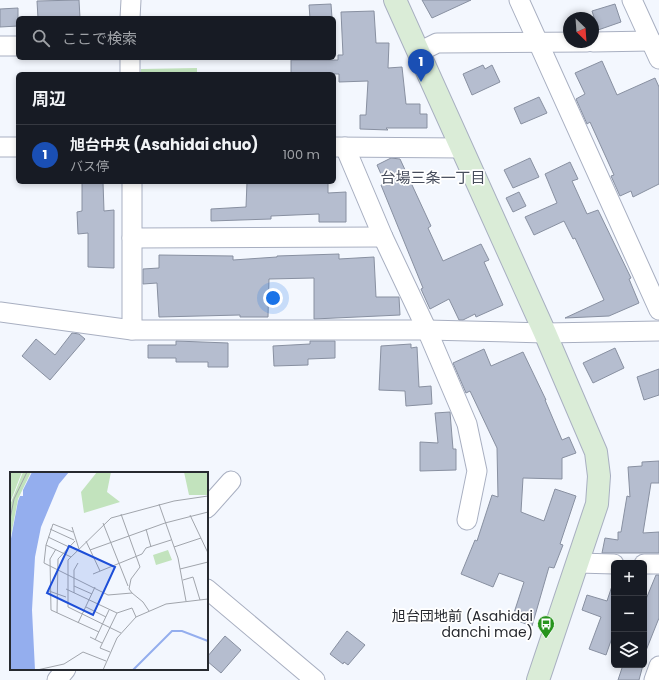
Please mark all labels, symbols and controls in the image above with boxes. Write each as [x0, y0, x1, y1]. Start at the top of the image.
north arrow [563, 12, 599, 48]
search box [16, 16, 336, 60]
icon: search [30, 27, 52, 49]
text: ここで検索 [62, 28, 137, 49]
pin: 1 [408, 49, 434, 82]
text: 周辺 [32, 87, 66, 111]
text: 旭台中央 (Asahidai chuo) [70, 134, 258, 155]
text: 1 [43, 145, 47, 164]
text: 100 m [283, 145, 320, 164]
text: バス停 [70, 157, 109, 176]
district label: 台場三条一丁目 [380, 167, 486, 188]
your location [263, 288, 283, 308]
inset map [10, 472, 208, 670]
map controls [611, 560, 647, 668]
button: + [611, 560, 647, 596]
button: − [611, 596, 647, 632]
place label: 旭台団地前 (Asahidai danchi mae) [392, 606, 533, 642]
bus stop icon: 旭台団地前 (Asahidai danchi mae) [536, 614, 556, 639]
button: layers [611, 632, 647, 668]

